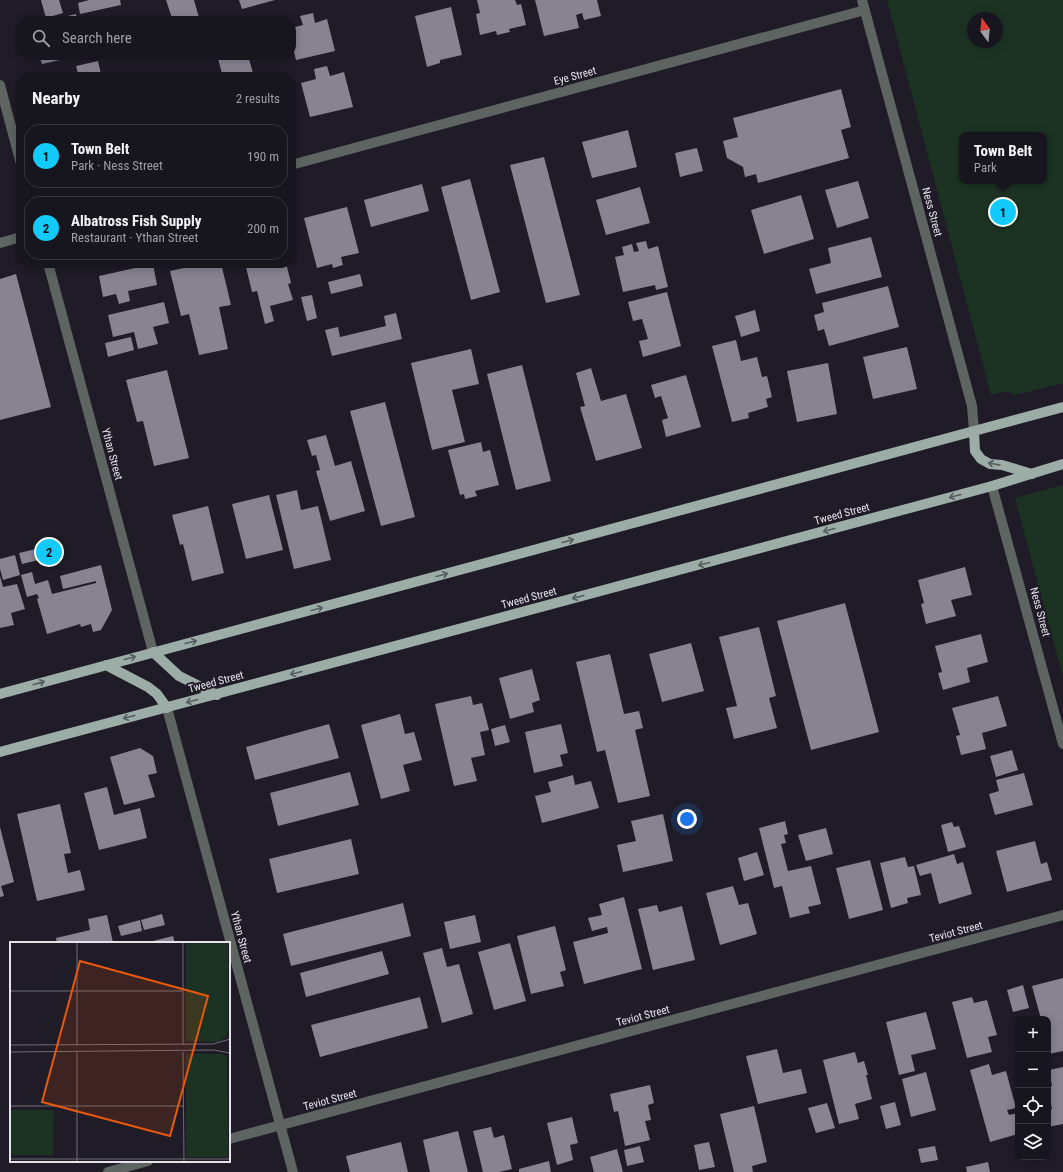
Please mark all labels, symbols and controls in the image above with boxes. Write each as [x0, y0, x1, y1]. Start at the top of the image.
north arrow [967, 12, 1003, 48]
search box [16, 16, 296, 60]
icon: search [30, 27, 52, 49]
text: Search here [62, 29, 132, 47]
street label: Eye Street [552, 64, 598, 88]
text: Nearby [32, 88, 80, 108]
text: 2 results [236, 91, 280, 106]
popup [959, 132, 1047, 184]
text: Town Belt [71, 140, 129, 158]
text: Town Belt [974, 142, 1032, 160]
text: 1 [43, 149, 49, 164]
text: 190 m [247, 149, 279, 164]
text: Park · Ness Street [71, 158, 163, 173]
text: Park [974, 160, 997, 175]
street label: Ness Street [919, 186, 945, 238]
pin: 1 [990, 197, 1016, 227]
text: Albatross Fish Supply [71, 212, 201, 230]
text: 2 [43, 221, 49, 236]
text: 200 m [247, 221, 279, 236]
text: Restaurant · Ythan Street [71, 230, 198, 245]
street label: Ythan Street [99, 427, 125, 481]
one-way arrow [988, 459, 1001, 467]
one-way arrow [948, 493, 961, 500]
street label: Tweed Street [813, 500, 871, 528]
one-way arrow [823, 527, 836, 534]
pin: 2 [36, 537, 62, 567]
one-way arrow [561, 537, 574, 544]
one-way arrow [697, 561, 710, 568]
one-way arrow [436, 571, 449, 578]
street label: Tweed Street [500, 584, 558, 612]
street label: Ness Street [1027, 586, 1053, 638]
one-way arrow [572, 594, 585, 602]
one-way arrow [310, 605, 323, 612]
one-way arrow [185, 638, 198, 646]
one-way arrow [123, 654, 136, 661]
street label: Tweed Street [187, 668, 245, 696]
one-way arrow [289, 670, 302, 678]
one-way arrow [32, 679, 45, 687]
one-way arrow [185, 698, 198, 706]
one-way arrow [122, 714, 135, 722]
your location [677, 809, 697, 829]
street label: Ythan Street [228, 910, 254, 964]
street label: Teviot Street [928, 919, 984, 945]
inset map [10, 942, 230, 1162]
street label: Teviot Street [615, 1003, 671, 1029]
map controls [1015, 1016, 1051, 1160]
button: + [1015, 1016, 1051, 1052]
button: − [1015, 1052, 1051, 1088]
street label: Teviot Street [302, 1087, 358, 1113]
button: locate [1015, 1088, 1051, 1124]
button: layers [1015, 1124, 1051, 1160]

